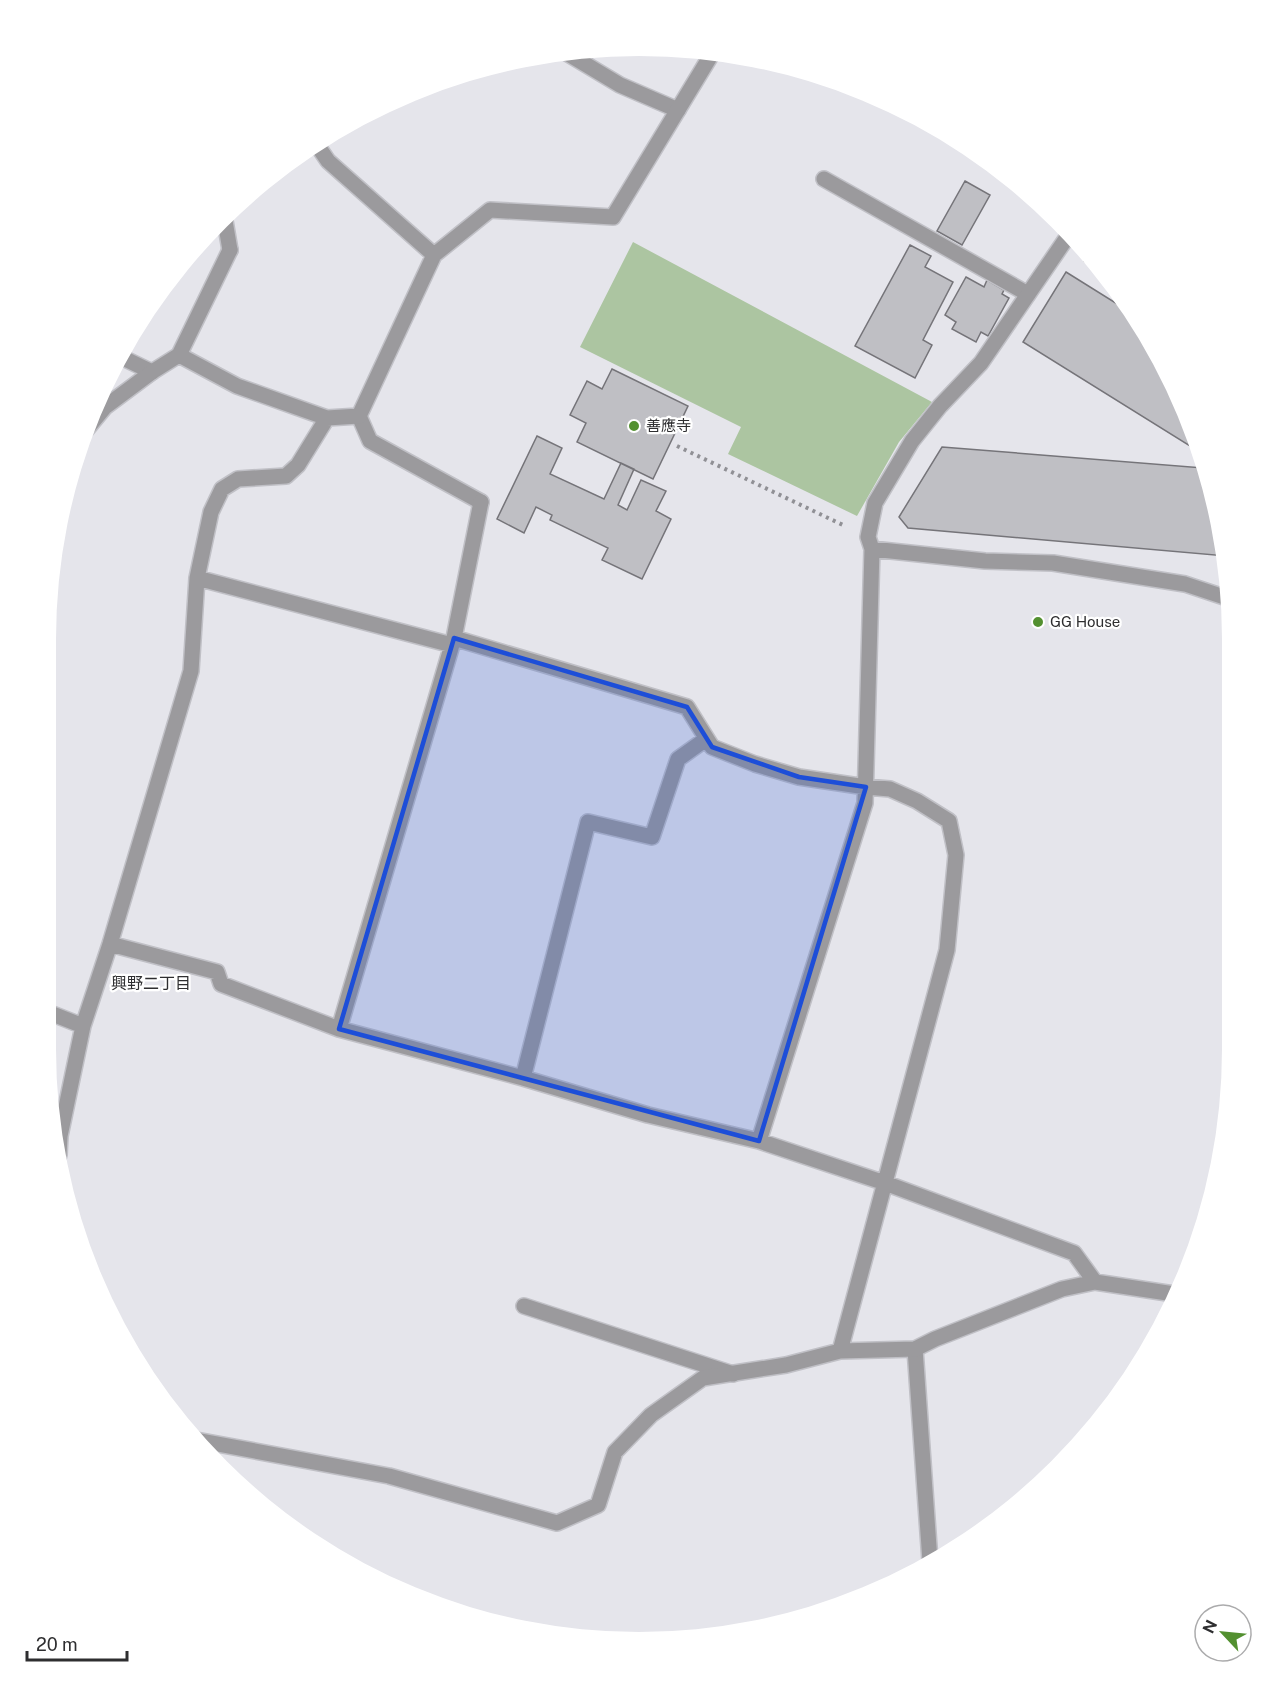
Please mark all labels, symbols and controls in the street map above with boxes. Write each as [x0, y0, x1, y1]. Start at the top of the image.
place label: 善應寺 [646, 417, 691, 434]
marker: 善應寺 [627, 419, 641, 433]
place label: GG House [1050, 613, 1120, 630]
marker: GG House [1031, 615, 1045, 629]
district label: 興野二丁目 [111, 974, 191, 993]
north arrow [1193, 1603, 1253, 1663]
text: N [1199, 1617, 1221, 1636]
scale bar [27, 1624, 128, 1662]
text: 20 m [36, 1634, 78, 1655]

